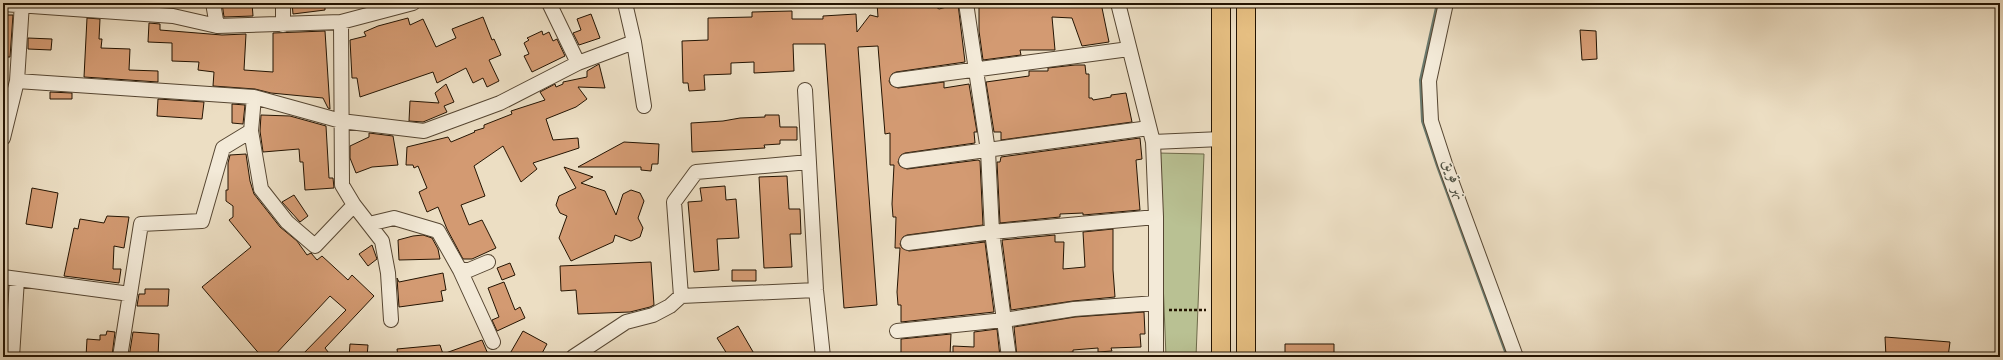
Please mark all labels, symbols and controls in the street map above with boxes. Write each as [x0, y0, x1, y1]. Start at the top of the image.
water label: نهر قويق [1438, 156, 1472, 203]

